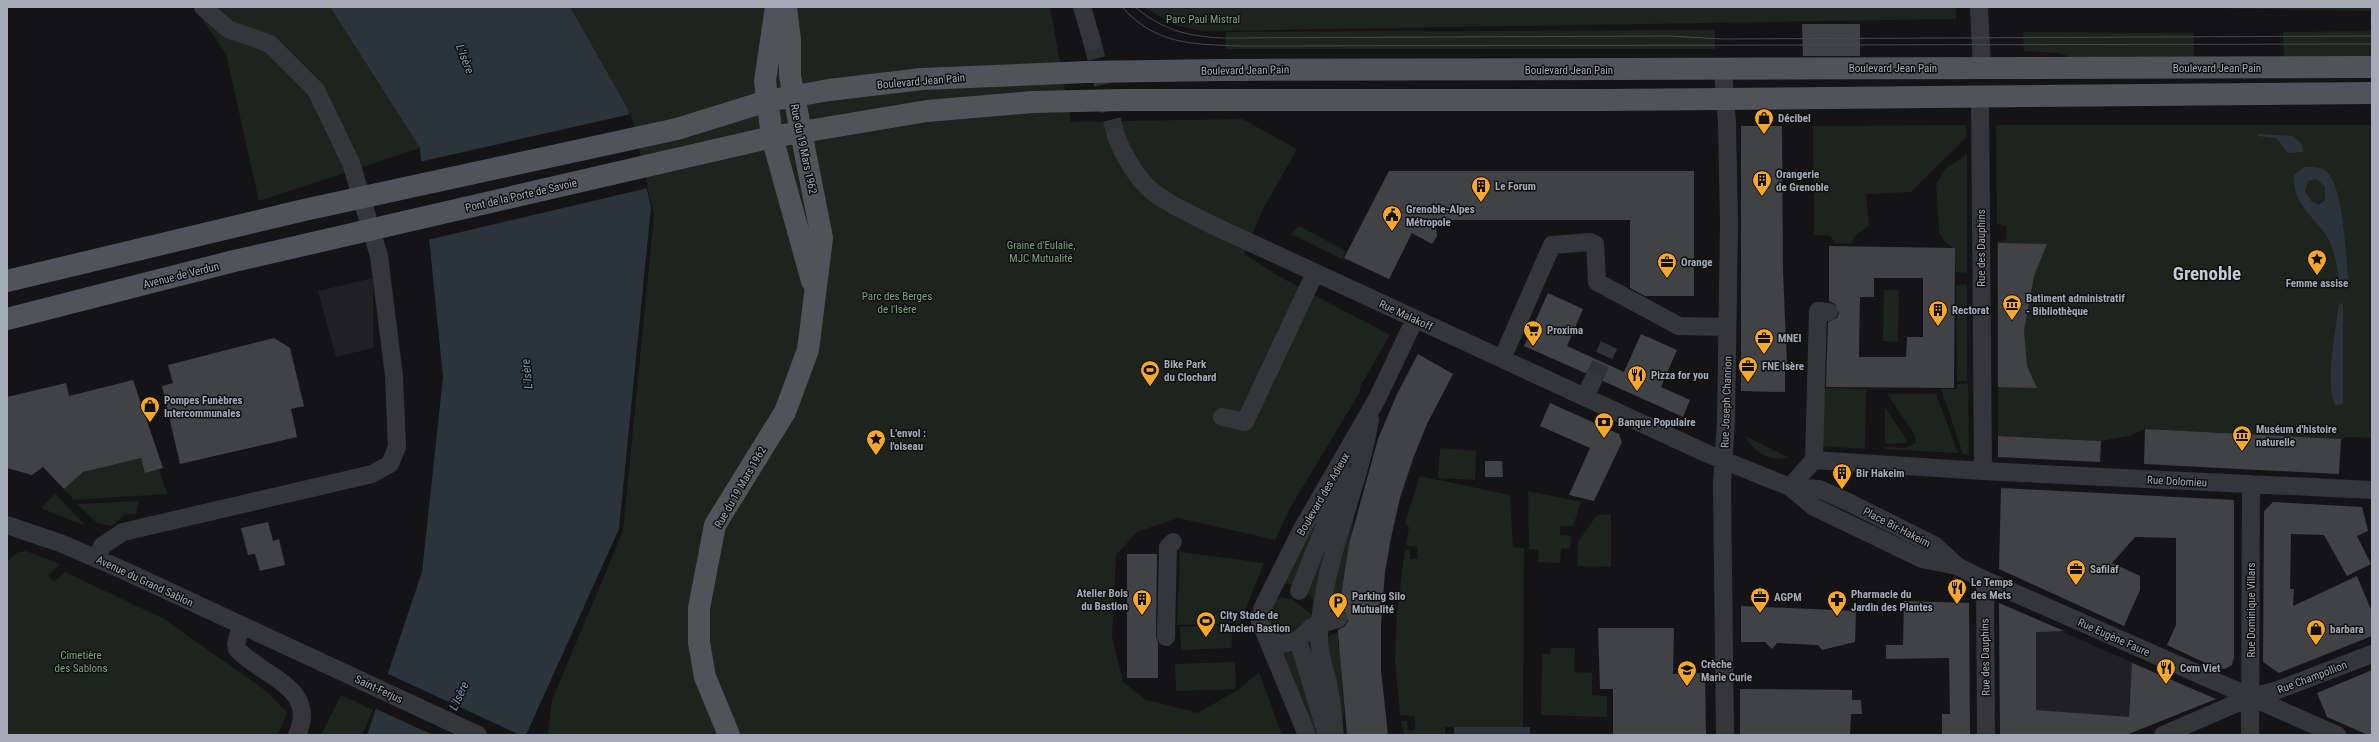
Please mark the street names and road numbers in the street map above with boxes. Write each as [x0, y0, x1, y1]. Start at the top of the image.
street label: Boulevard Jean Pain [1849, 62, 1937, 75]
street label: Boulevard Jean Pain [2173, 62, 2261, 75]
street label: Boulevard Jean Pain [1201, 63, 1289, 78]
street label: Boulevard Jean Pain [1525, 64, 1613, 77]
street label: Boulevard Jean Pain [876, 71, 966, 92]
street label: Rue du 19 Mars 1962 [788, 103, 819, 195]
street label: Pont de la Porte de Savoie [464, 176, 578, 215]
street label: Rue des Dauphins [1975, 209, 1988, 287]
street label: Avenue de Verdun [142, 260, 220, 291]
street label: Rue Malakoff [1377, 297, 1435, 334]
street label: Rue Joseph Chanrion [1718, 356, 1735, 448]
street label: Rue du 19 Mars 1962 [712, 444, 769, 530]
street label: Boulevard des Adieux [1294, 450, 1352, 538]
street label: Rue Dolomieu [2147, 473, 2207, 490]
street label: Place Bir-Hakeim [1861, 505, 1933, 550]
street label: Avenue du Grand Sablon [94, 553, 195, 610]
street label: Rue Dominique Villars [2245, 562, 2258, 658]
street label: Rue Eugène Faure [2076, 616, 2152, 659]
street label: Rue des Dauphins [1978, 618, 1993, 696]
street label: Rue Champollion [2276, 658, 2349, 697]
street label: Saint-Ferjus [353, 673, 405, 706]

